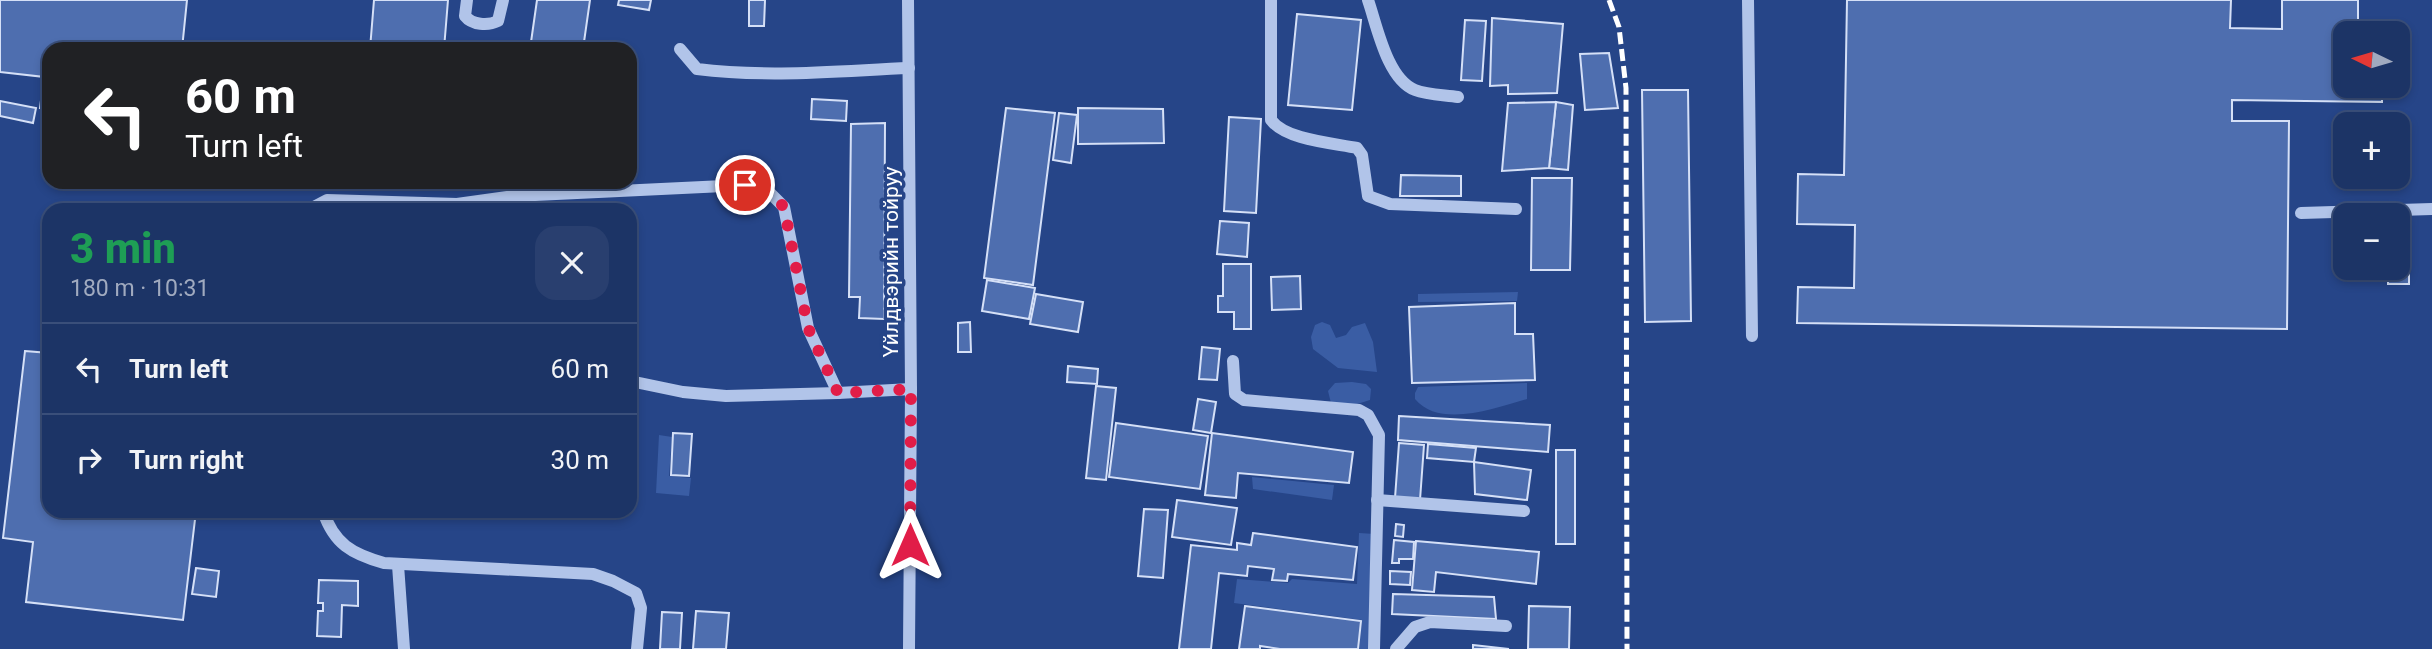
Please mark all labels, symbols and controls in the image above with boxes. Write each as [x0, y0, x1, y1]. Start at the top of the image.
north arrow [2333, 21, 2410, 98]
map controls [2333, 21, 2410, 280]
text: 60 m [185, 68, 296, 125]
icon: left [70, 70, 161, 161]
button: + [2333, 112, 2410, 189]
text: Turn left [185, 127, 303, 165]
pin [715, 155, 775, 215]
icon: arrive [726, 166, 764, 204]
street label: Үйлдвэрийн тойруу [879, 166, 903, 358]
button: − [2333, 203, 2410, 280]
text: 3 min [70, 224, 176, 273]
button: close [535, 226, 609, 300]
text: 180 m · 10:31 [70, 275, 209, 302]
icon: left [70, 350, 108, 388]
text: Turn left [129, 354, 228, 384]
text: 60 m [551, 354, 609, 384]
icon: right [70, 441, 108, 479]
text: Turn right [129, 445, 244, 475]
text: 30 m [551, 445, 609, 475]
position arrow [873, 508, 947, 582]

